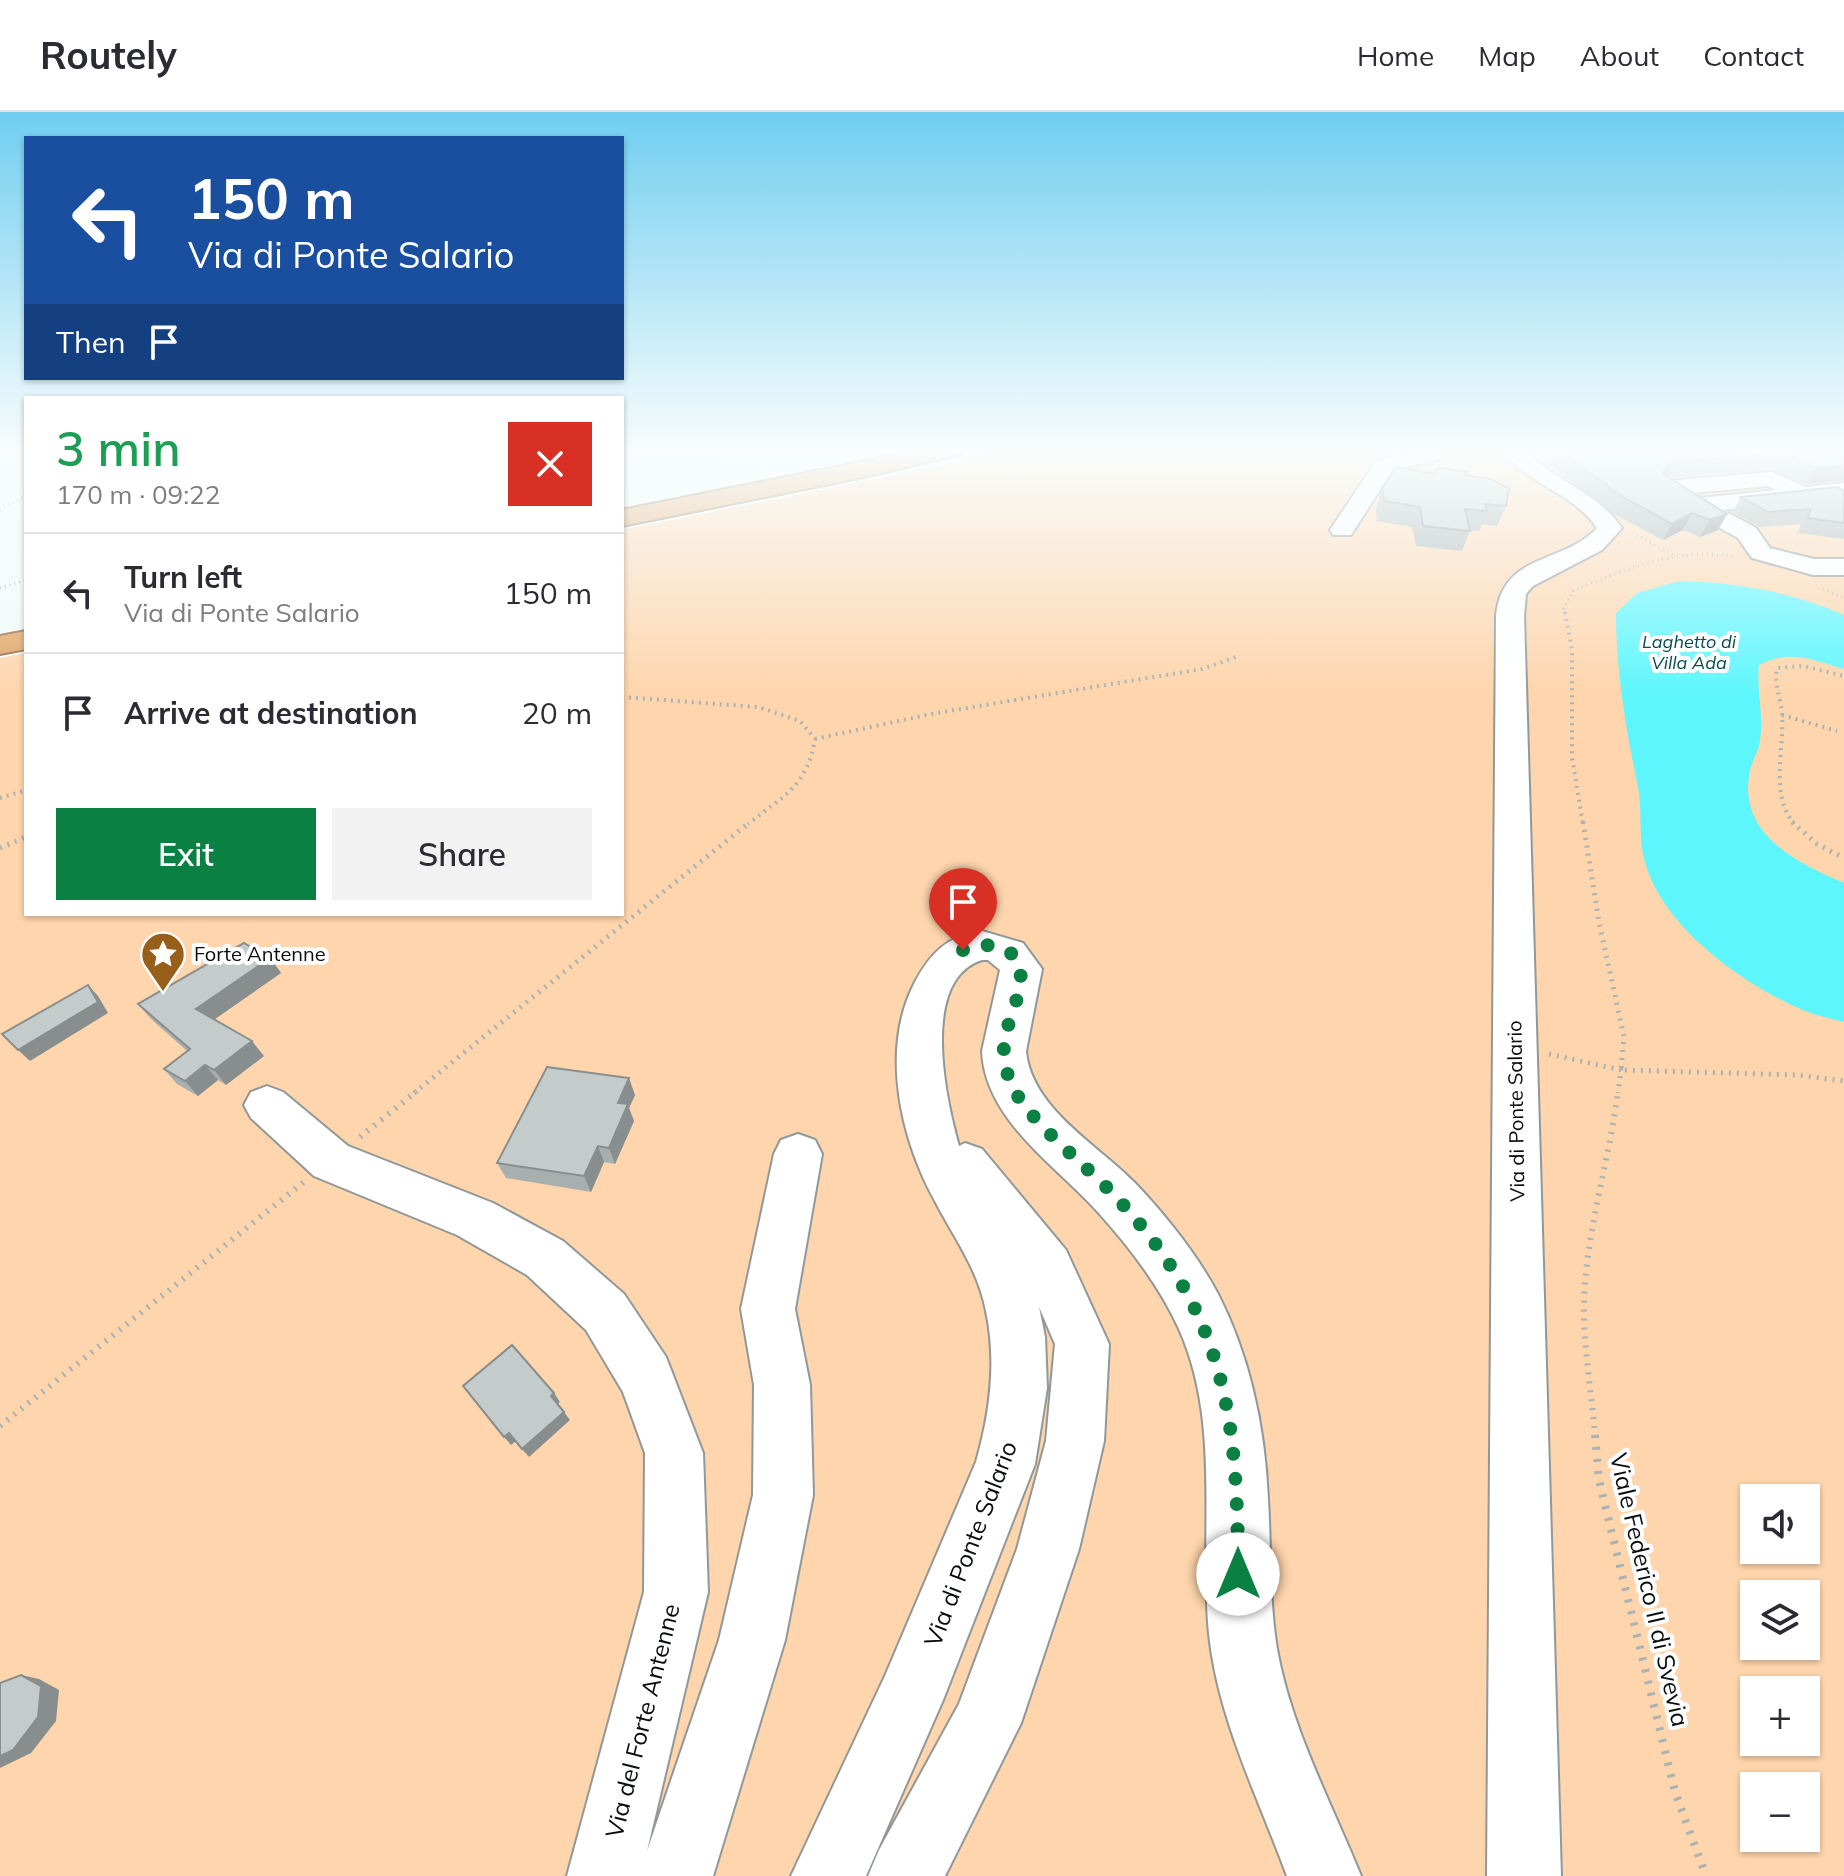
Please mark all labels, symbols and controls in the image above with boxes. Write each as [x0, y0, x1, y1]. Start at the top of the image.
text: Routely [40, 31, 177, 79]
text: Home [1357, 38, 1434, 73]
text: Map [1478, 38, 1536, 73]
text: About [1580, 38, 1659, 73]
text: Contact [1703, 38, 1804, 73]
text: 150 m [188, 163, 355, 233]
icon: left [56, 168, 160, 272]
text: Via di Ponte Salario [188, 232, 514, 277]
icon: arrive [142, 320, 186, 364]
text: Then [56, 323, 126, 361]
text: 3 min [56, 418, 181, 478]
button: close [508, 422, 592, 506]
text: 170 m · 09:22 [56, 478, 220, 511]
text: Turn left [124, 558, 242, 596]
icon: left [56, 571, 100, 615]
text: 150 m [504, 574, 592, 612]
text: Via di Ponte Salario [124, 596, 360, 629]
water label: Laghetto di Villa Ada [1642, 630, 1737, 674]
icon: arrive [56, 691, 100, 735]
text: Arrive at destination [124, 694, 418, 732]
text: 20 m [522, 694, 592, 732]
button: Exit [56, 808, 316, 900]
button: Share [332, 808, 592, 900]
pin [929, 868, 997, 950]
icon: arrive [941, 880, 985, 924]
place icon: Forte Antenne [139, 930, 187, 993]
place label: Forte Antenne [194, 941, 326, 966]
street label: Via di Ponte Salario [1501, 1020, 1530, 1202]
street label: Via di Ponte Salario [917, 1437, 1023, 1651]
street label: Viale Federico II di Svevia [1604, 1450, 1696, 1729]
map controls [1740, 1484, 1820, 1852]
button: sound [1740, 1484, 1820, 1564]
position arrow [1196, 1532, 1280, 1616]
button: layers [1740, 1580, 1820, 1660]
street label: Via del Forte Antenne [598, 1600, 686, 1841]
button: + [1740, 1676, 1820, 1756]
button: − [1740, 1772, 1820, 1852]

